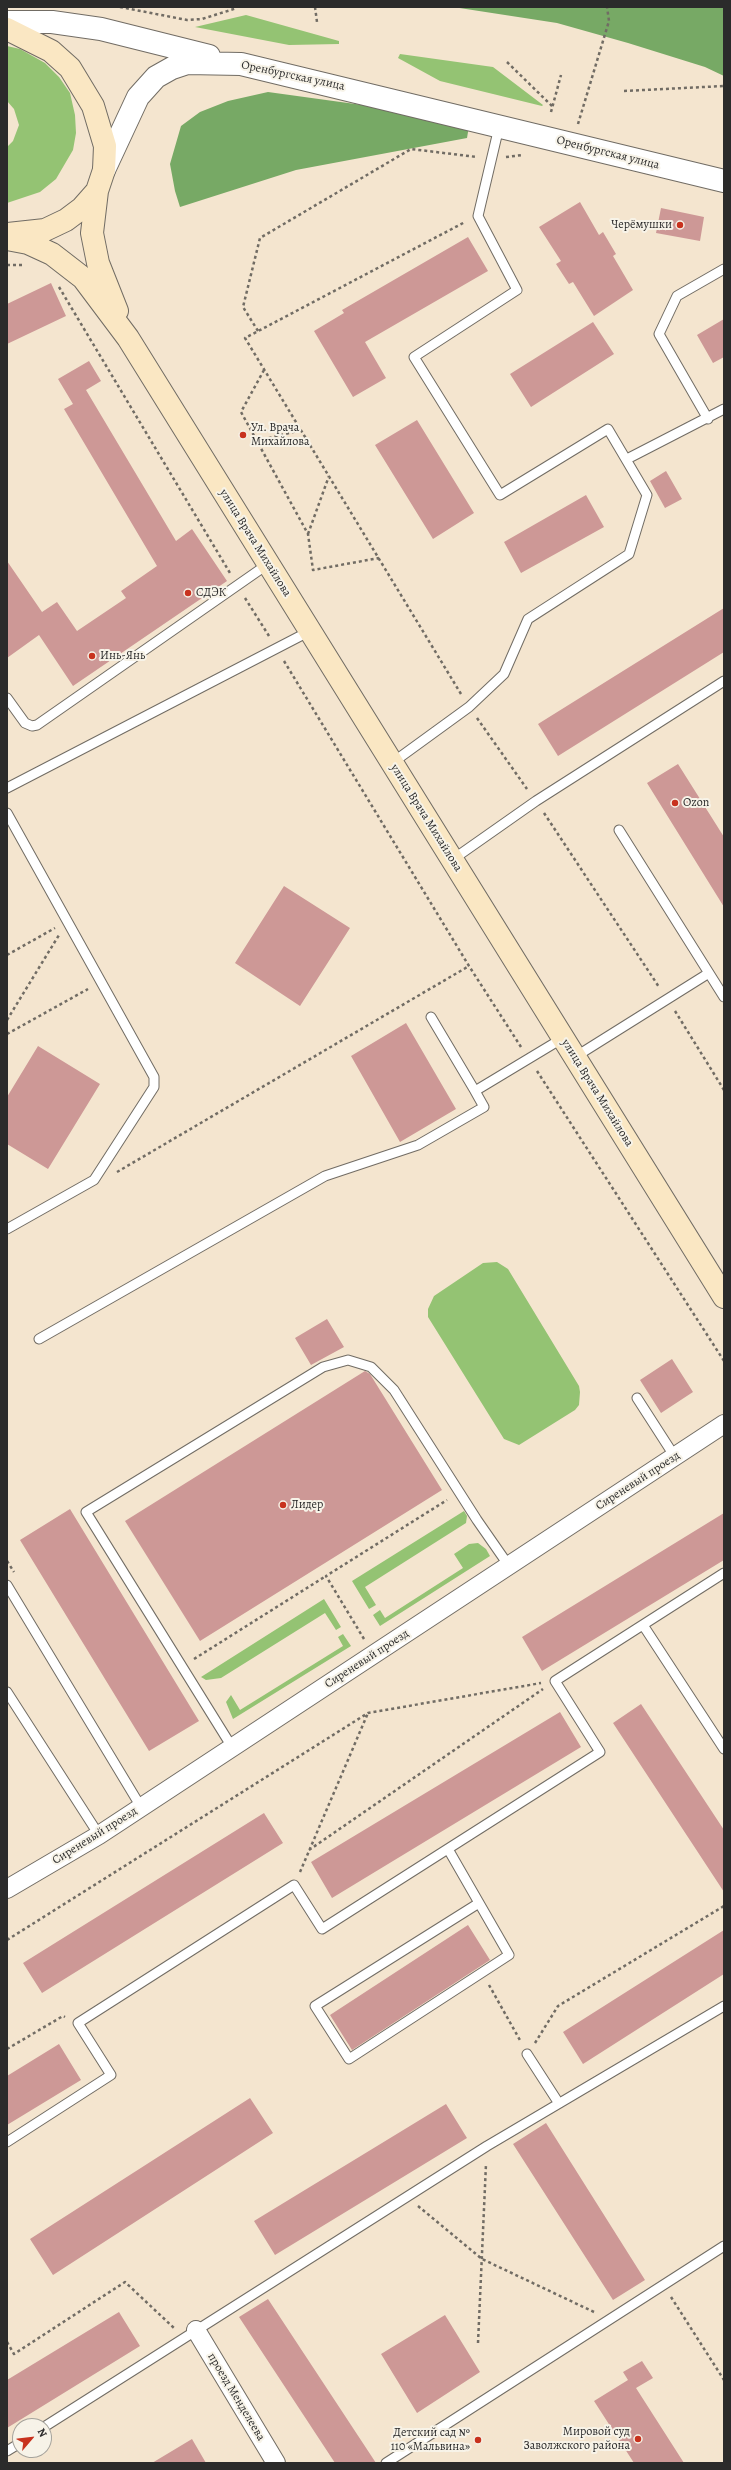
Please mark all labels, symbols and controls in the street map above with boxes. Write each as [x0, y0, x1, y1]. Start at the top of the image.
street label: Оренбургская улица [240, 58, 346, 94]
street label: Оренбургская улица [555, 133, 661, 173]
place label: Черёмушки [611, 218, 672, 232]
marker: Черёмушки [675, 220, 685, 230]
place label: Ул. Врача Михайлова [251, 421, 310, 449]
marker: Ул. Врача Михайлова [238, 430, 248, 440]
street label: улица Врача Михайлова [216, 487, 294, 599]
place label: СДЭК [196, 586, 226, 600]
marker: СДЭК [183, 588, 193, 598]
place label: Инь-Янь [100, 649, 145, 663]
marker: Инь-Янь [87, 651, 97, 661]
street label: улица Врача Михайлова [387, 762, 465, 874]
place label: Ozon [683, 796, 709, 810]
marker: Ozon [670, 798, 680, 808]
street label: улица Врача Михайлова [558, 1037, 636, 1149]
street label: Сиреневый проезд [593, 1448, 683, 1514]
place label: Лидер [291, 1498, 323, 1512]
marker: Лидер [278, 1500, 288, 1510]
street label: Сиреневый проезд [322, 1626, 412, 1692]
street label: Сиреневый проезд [50, 1804, 140, 1868]
street label: проезд Менделеева [204, 2350, 268, 2444]
north arrow [12, 2418, 52, 2458]
place label: Мировой суд Заволжского района [523, 2425, 630, 2453]
text: N [34, 2426, 51, 2440]
place label: Детский сад № 110 «Мальвина» [391, 2426, 470, 2454]
marker: Мировой суд Заволжского района [633, 2434, 643, 2444]
marker: Детский сад № 110 «Мальвина» [473, 2435, 483, 2445]

